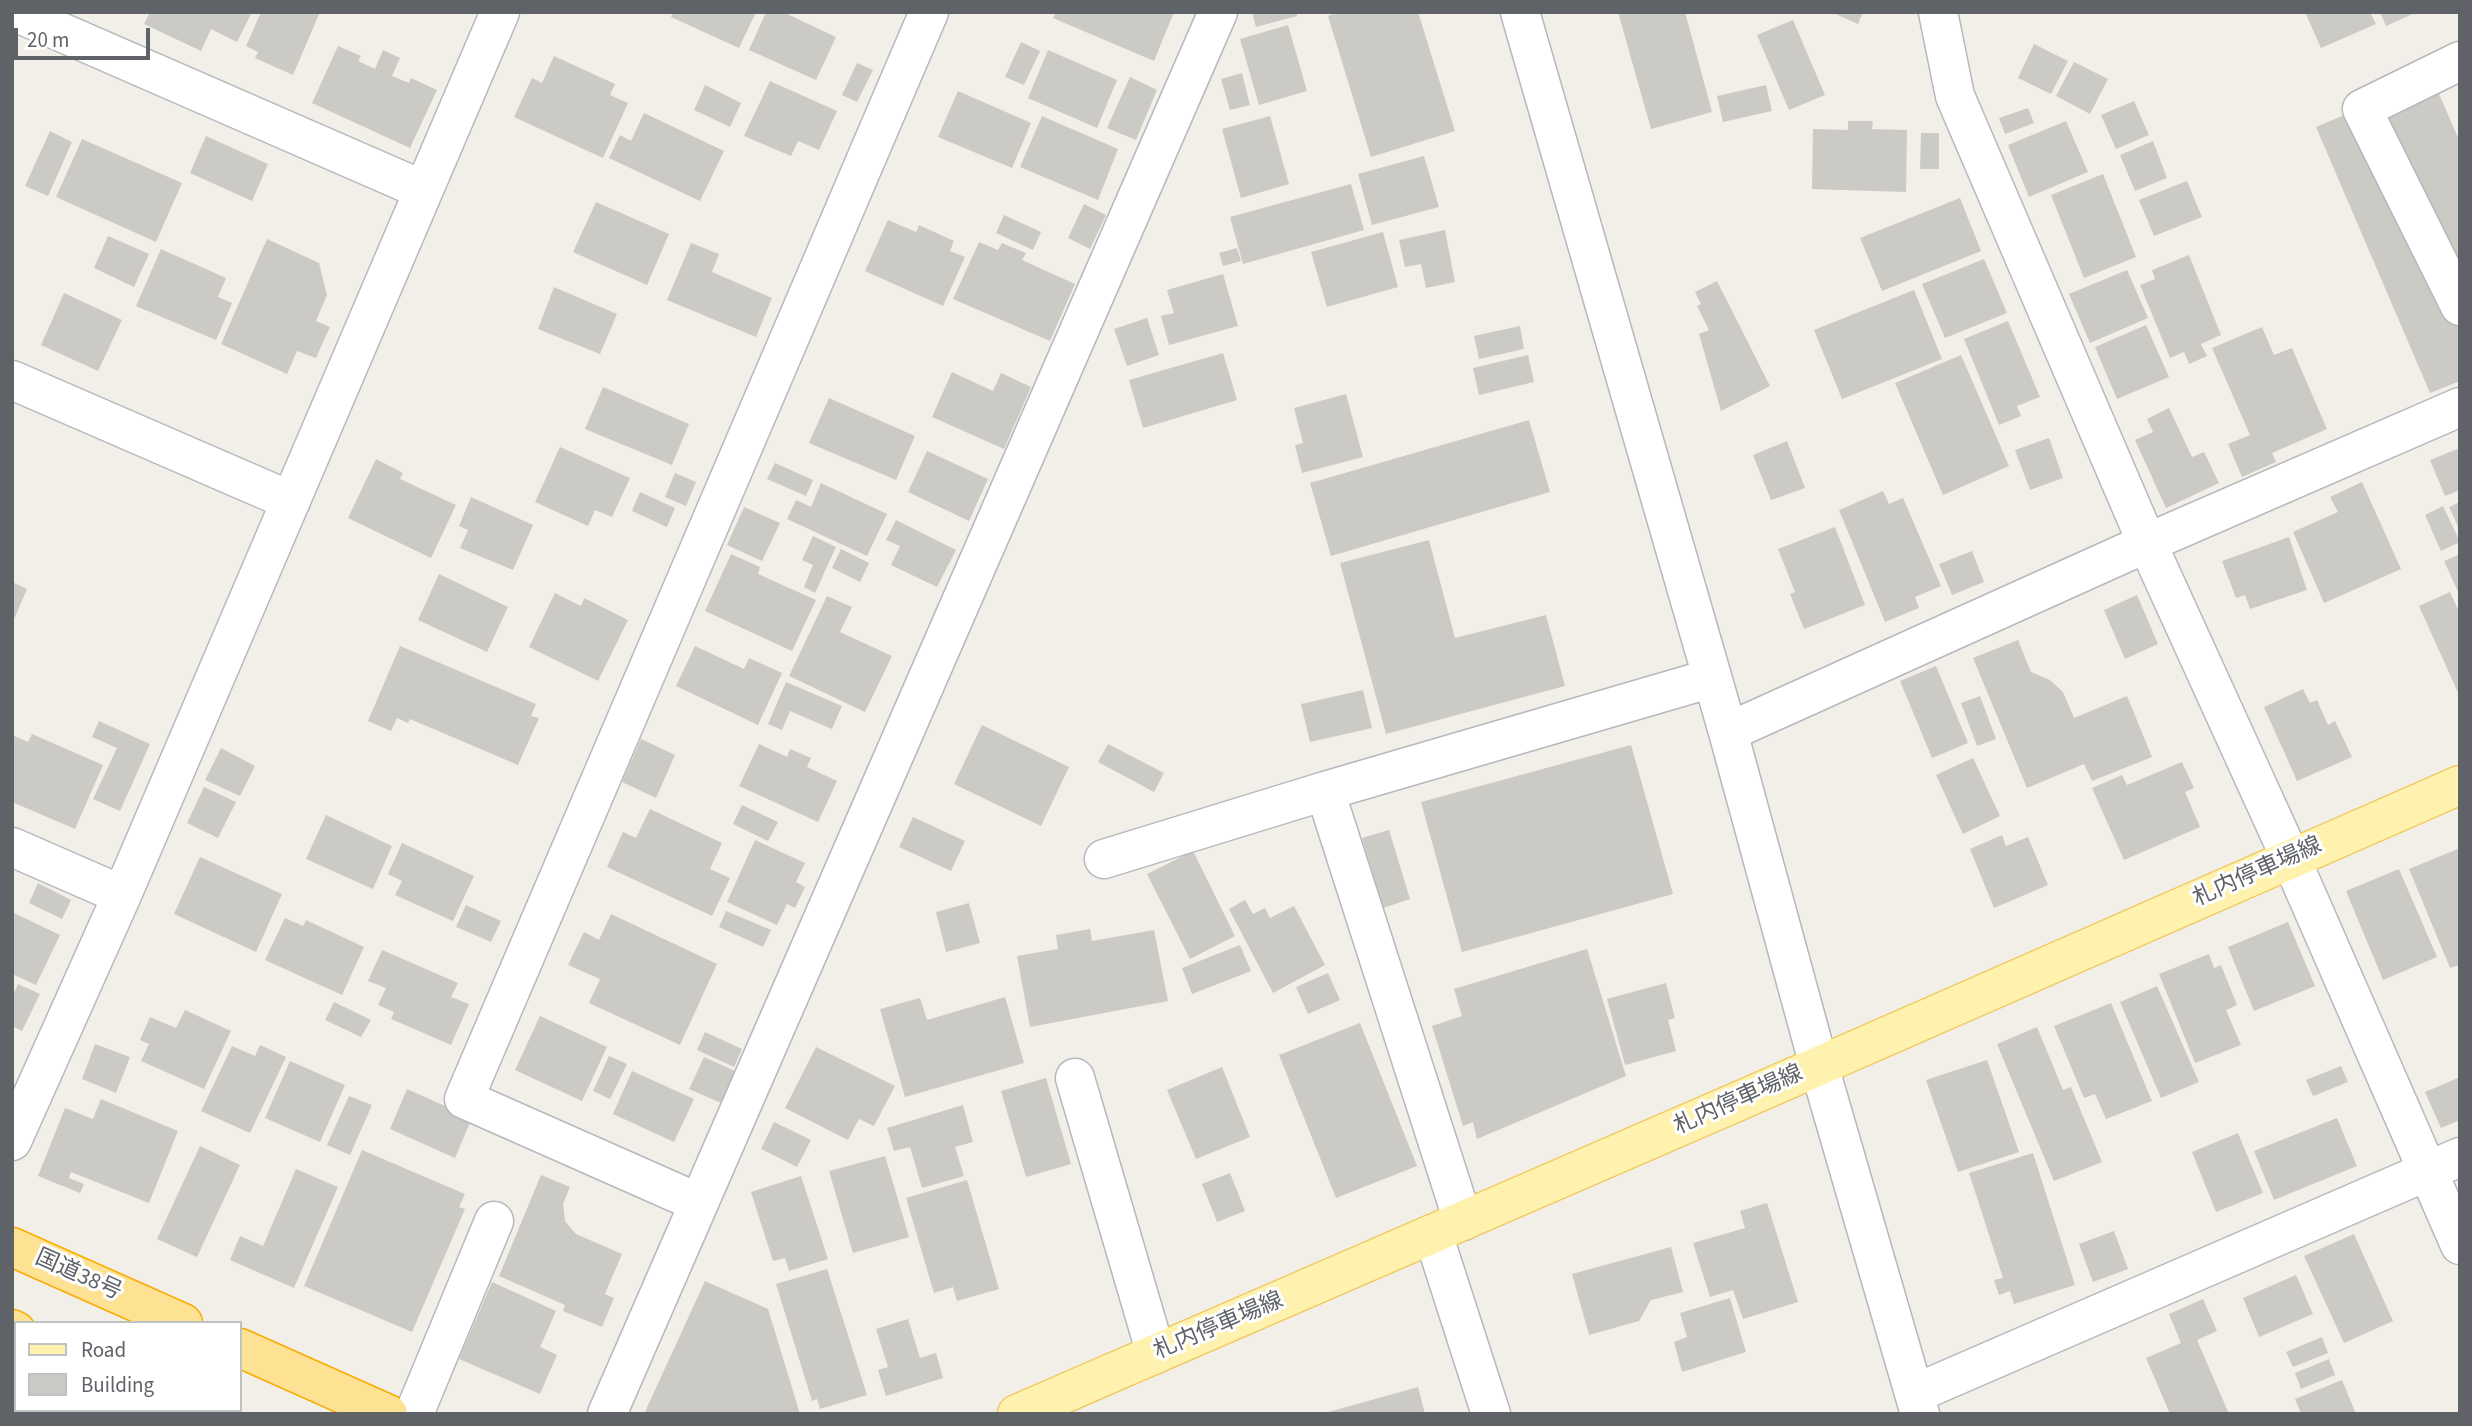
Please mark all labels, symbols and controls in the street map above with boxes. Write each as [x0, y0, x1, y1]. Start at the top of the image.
scale bar [18, 14, 154, 58]
text: 20 m [27, 25, 69, 55]
street label: 札内停車場線 [2189, 832, 2327, 914]
street label: 札内停車場線 [1670, 1060, 1808, 1142]
street label: 国道38号 [30, 1245, 126, 1307]
street label: 札内停車場線 [1150, 1287, 1288, 1367]
legend [14, 1321, 242, 1412]
text: Road [81, 1335, 126, 1365]
text: Building [81, 1370, 154, 1400]

